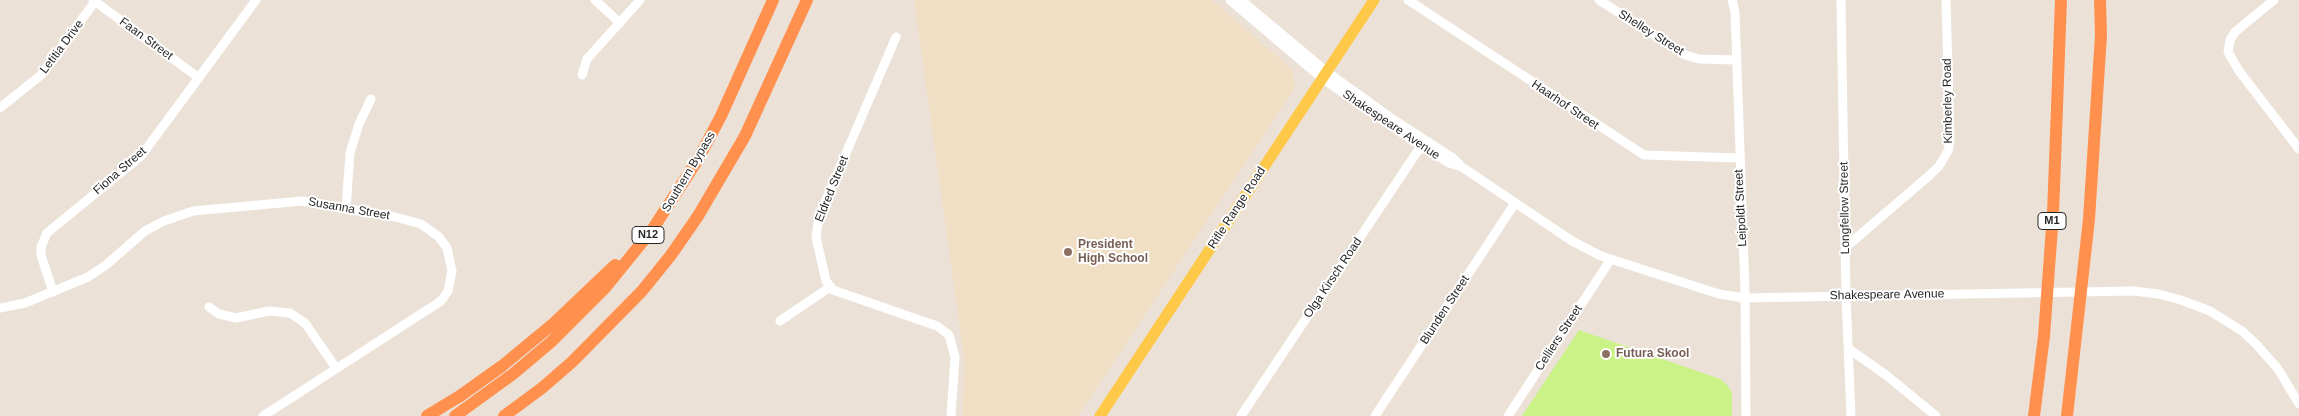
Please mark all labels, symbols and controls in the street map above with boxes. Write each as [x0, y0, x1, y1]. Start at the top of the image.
street label: Shelley Street [1616, 7, 1686, 59]
street label: Faan Street [116, 15, 176, 63]
street label: Letitia Drive [37, 17, 87, 77]
street label: Kimberley Road [1940, 58, 1956, 144]
street label: Haarhof Street [1529, 77, 1601, 133]
street label: Shakespeare Avenue [1339, 87, 1443, 163]
street label: Southern Bypass [659, 129, 719, 215]
street label: Fiona Street [91, 144, 149, 198]
street label: Eldred Street [812, 154, 852, 224]
street label: Longfellow Street [1837, 162, 1853, 254]
street label: Rifle Range Road [1205, 164, 1269, 252]
street label: Leipoldt Street [1732, 169, 1750, 247]
street label: Susanna Street [307, 195, 391, 223]
road number: M1 [2038, 212, 2066, 230]
road number: N12 [632, 226, 664, 244]
street label: Olga Kirsch Road [1301, 235, 1365, 321]
place label: President High School [1078, 238, 1148, 266]
marker: President High School [1062, 246, 1074, 258]
street label: Blunden Street [1417, 273, 1473, 347]
street label: Shakespeare Avenue [1830, 287, 1944, 303]
street label: Celliers Street [1532, 302, 1586, 374]
place label: Futura Skool [1616, 347, 1689, 361]
marker: Futura Skool [1600, 348, 1612, 360]

